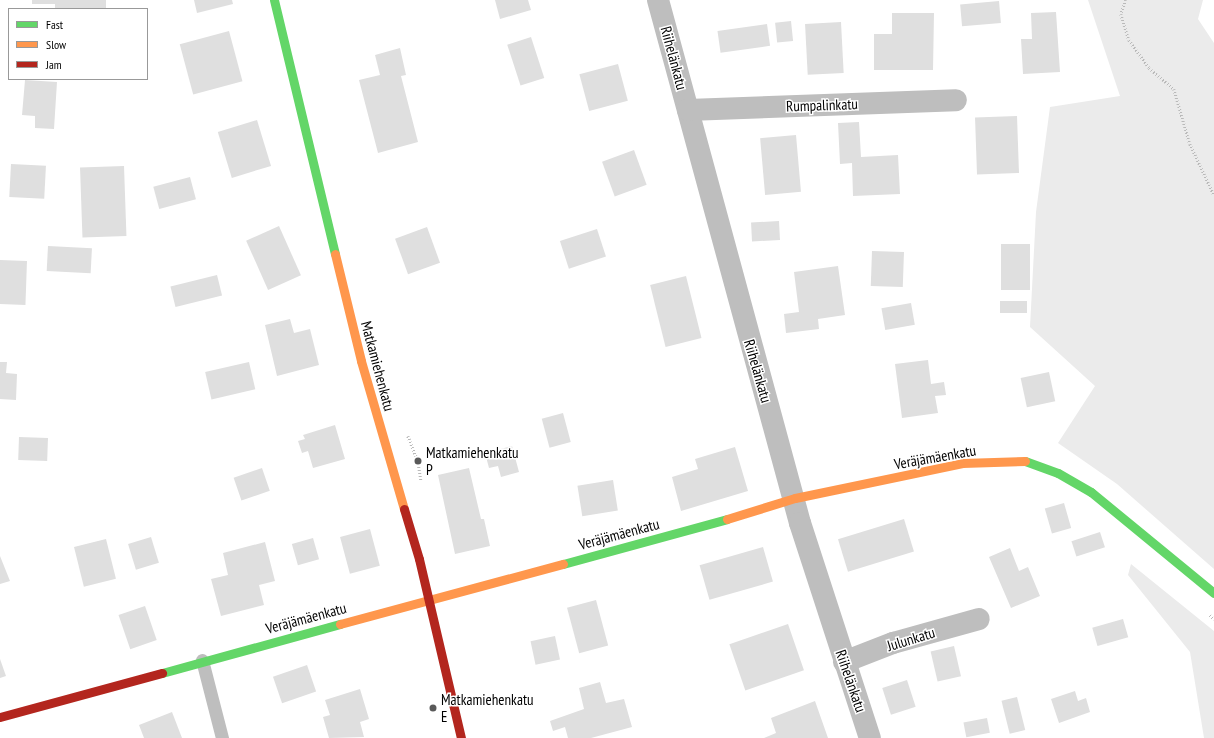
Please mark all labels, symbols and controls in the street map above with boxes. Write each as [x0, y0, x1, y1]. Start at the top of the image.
legend [8, 8, 148, 80]
text: Fast [46, 17, 63, 32]
street label: Riihelänkatu [657, 24, 691, 92]
text: Slow [46, 37, 66, 52]
text: Jam [46, 57, 62, 72]
street label: Rumpalinkatu [786, 95, 858, 115]
street label: Matkamiehenkatu [357, 319, 399, 413]
street label: Riihelänkatu [740, 337, 776, 405]
street label: Veräjämäenkatu [893, 441, 977, 473]
place label: Matkamiehenkatu P [426, 443, 519, 478]
marker: Matkamiehenkatu P [413, 456, 423, 466]
street label: Veräjämäenkatu [577, 515, 661, 553]
street label: Veräjämäenkatu [264, 599, 348, 637]
street label: Julunkatu [885, 623, 937, 655]
street label: Riihelänkatu [832, 647, 870, 715]
place label: Matkamiehenkatu E [441, 690, 534, 725]
marker: Matkamiehenkatu E [428, 703, 438, 713]

